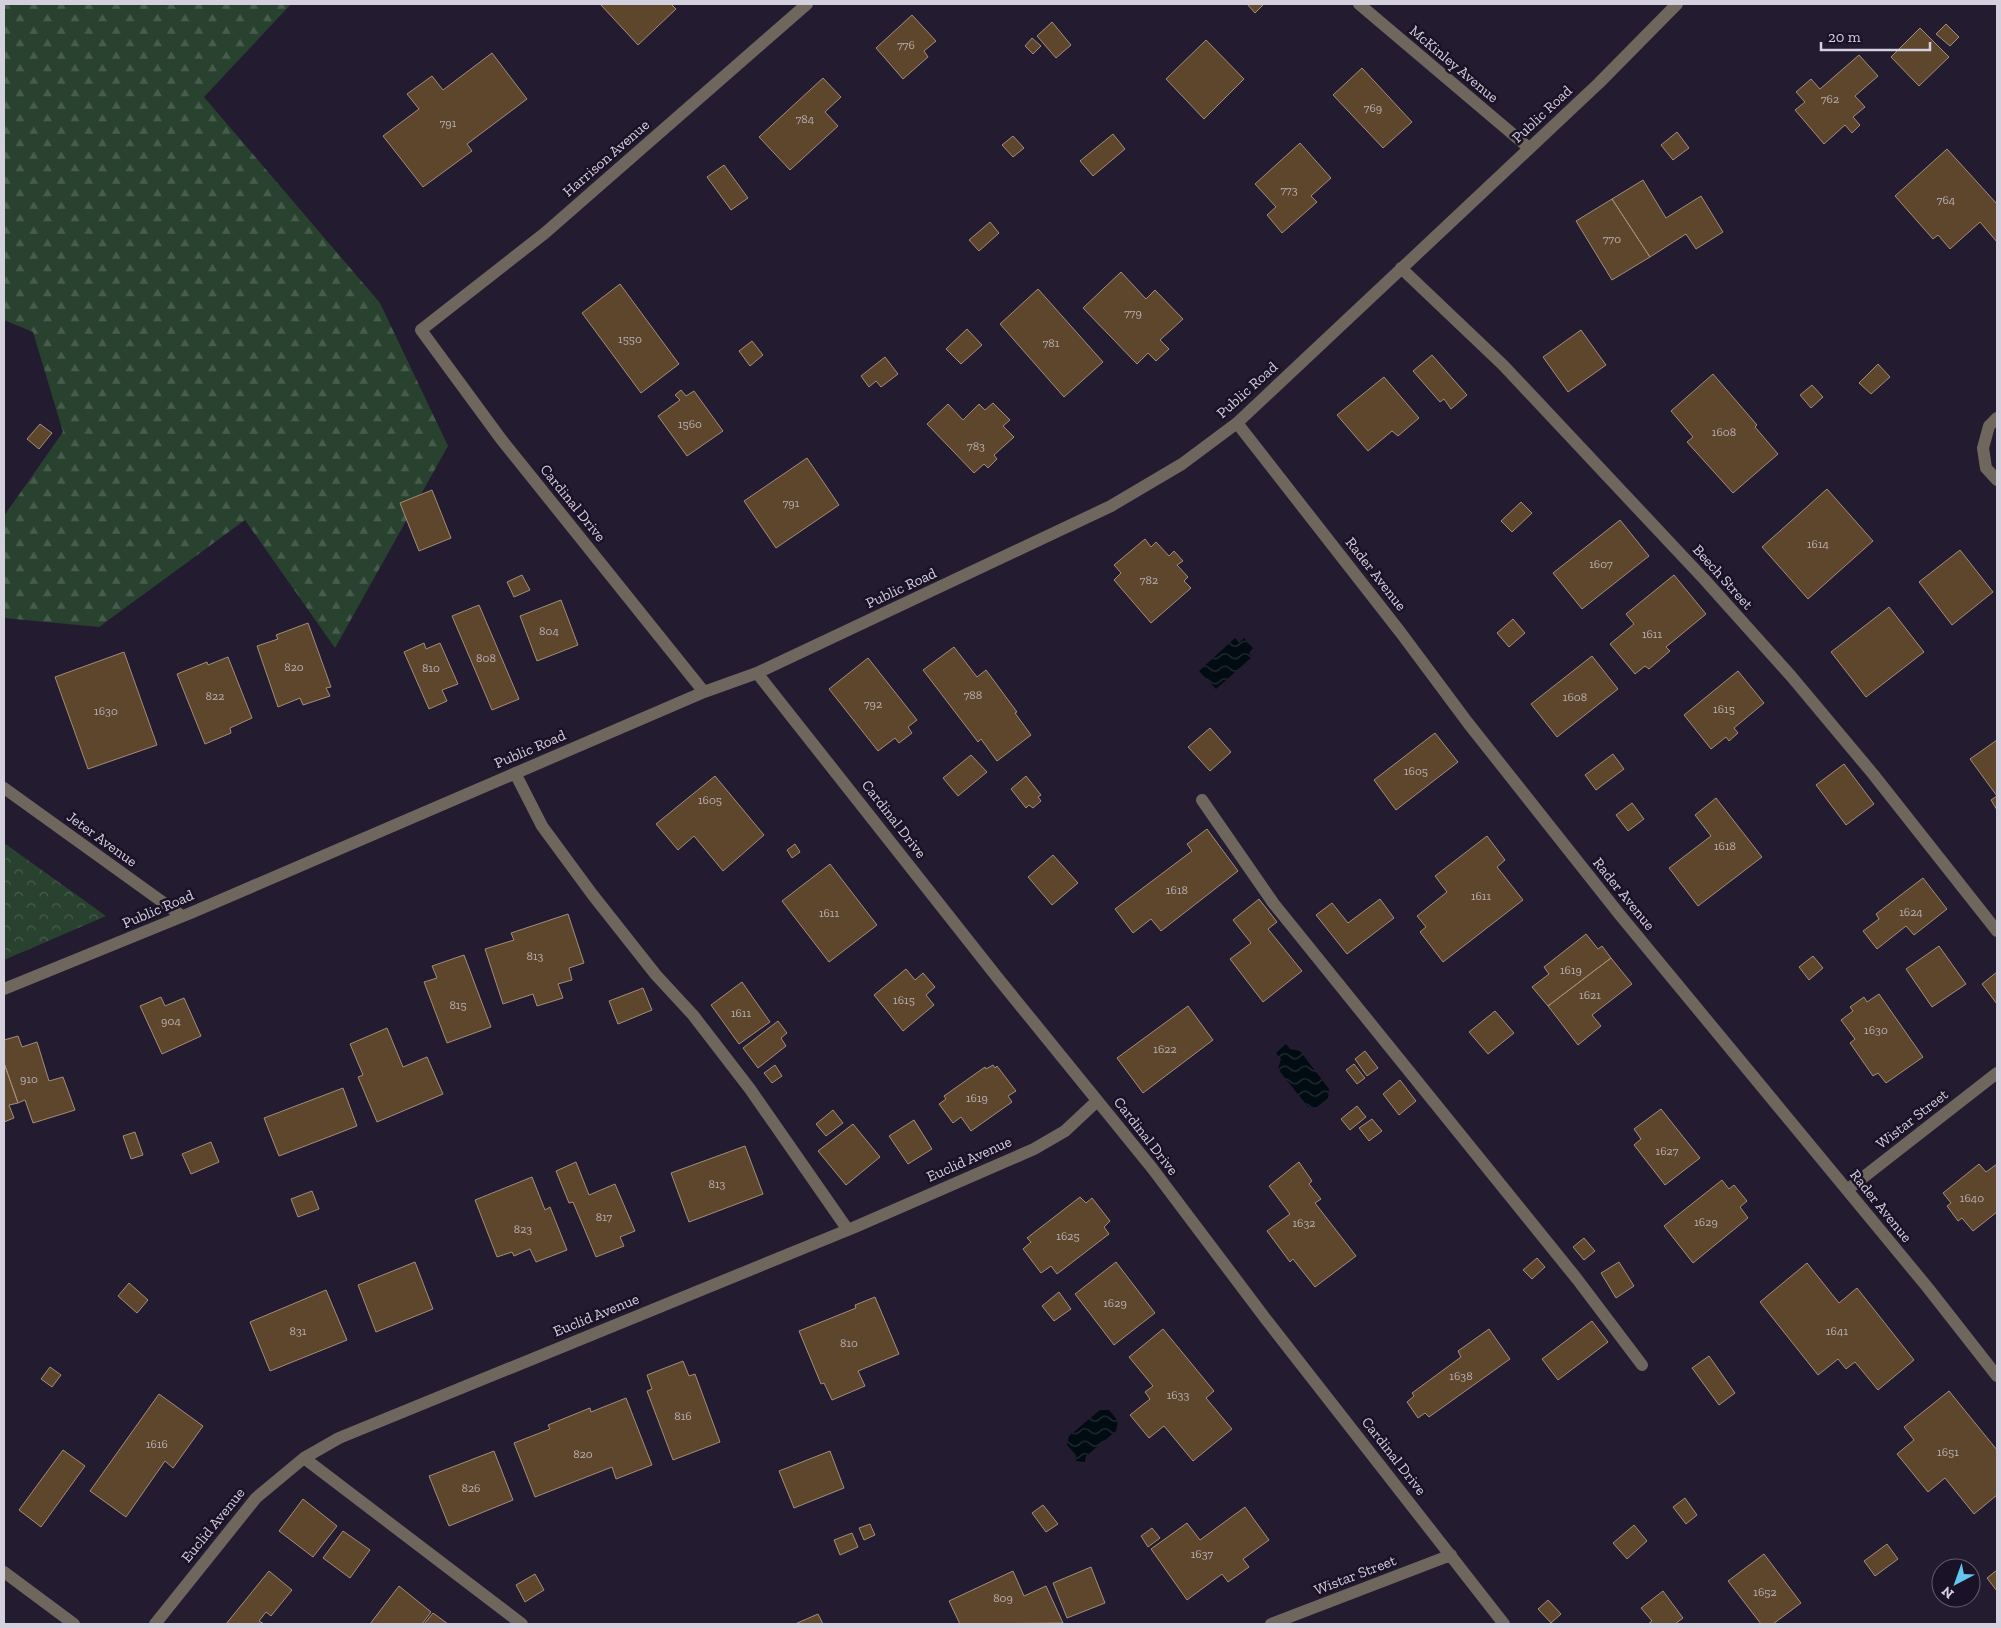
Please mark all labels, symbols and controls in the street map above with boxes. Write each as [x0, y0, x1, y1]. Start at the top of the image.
scale bar [1821, 20, 1930, 52]
street label: McKinley Avenue [1406, 22, 1502, 106]
text: 20 m [1828, 28, 1861, 46]
house number: 776 [897, 38, 915, 52]
street label: Public Road [1508, 81, 1576, 146]
house number: 762 [1821, 92, 1839, 106]
house number: 769 [1364, 101, 1382, 115]
house number: 784 [796, 112, 815, 126]
house number: 791 [440, 116, 457, 130]
street label: Harrison Avenue [559, 116, 653, 200]
house number: 773 [1280, 183, 1298, 197]
house number: 764 [1937, 193, 1956, 207]
house number: 770 [1603, 232, 1621, 246]
house number: 779 [1124, 306, 1142, 320]
house number: 1550 [618, 332, 642, 346]
house number: 781 [1043, 336, 1060, 350]
street label: Public Road [1213, 357, 1282, 422]
house number: 1560 [678, 417, 702, 431]
house number: 1608 [1712, 425, 1736, 439]
house number: 783 [967, 439, 985, 453]
street label: Cardinal Drive [536, 461, 610, 545]
house number: 791 [783, 496, 800, 510]
street label: Rader Avenue [1342, 534, 1410, 614]
house number: 1614 [1807, 537, 1830, 551]
street label: Beech Street [1689, 541, 1757, 614]
house number: 1607 [1589, 557, 1613, 571]
street label: Public Road [863, 564, 940, 612]
house number: 782 [1140, 573, 1158, 587]
house number: 804 [539, 624, 559, 638]
house number: 1611 [1642, 627, 1662, 641]
house number: 808 [476, 651, 496, 665]
house number: 820 [284, 660, 304, 674]
house number: 810 [422, 661, 440, 675]
house number: 788 [964, 688, 982, 702]
house number: 822 [206, 689, 224, 703]
house number: 1608 [1563, 690, 1587, 704]
house number: 792 [864, 697, 882, 711]
house number: 1615 [1713, 702, 1735, 716]
house number: 1630 [94, 704, 118, 718]
street label: Public Road [492, 726, 569, 772]
house number: 1605 [1404, 764, 1428, 778]
street label: Cardinal Drive [858, 776, 930, 862]
house number: 1605 [698, 793, 722, 807]
street label: Jeter Avenue [63, 807, 141, 871]
house number: 1618 [1714, 839, 1736, 853]
street label: Rader Avenue [1589, 854, 1659, 934]
house number: 1618 [1166, 883, 1188, 897]
street label: Public Road [120, 886, 197, 932]
house number: 1611 [1471, 889, 1491, 903]
house number: 1624 [1899, 905, 1923, 919]
house number: 1611 [819, 906, 839, 920]
house number: 813 [527, 949, 544, 963]
house number: 1619 [1560, 963, 1582, 977]
house number: 1621 [1579, 988, 1601, 1002]
house number: 1615 [893, 993, 915, 1007]
house number: 815 [449, 998, 467, 1012]
house number: 1611 [731, 1006, 751, 1020]
house number: 904 [161, 1014, 181, 1028]
house number: 1630 [1864, 1023, 1888, 1037]
house number: 1622 [1153, 1042, 1177, 1056]
house number: 910 [20, 1072, 38, 1086]
street label: Wistar Street [1872, 1085, 1952, 1153]
house number: 1619 [966, 1091, 988, 1105]
street label: Cardinal Drive [1110, 1093, 1182, 1179]
street label: Euclid Avenue [924, 1132, 1014, 1186]
house number: 1627 [1656, 1144, 1679, 1158]
street label: Rader Avenue [1846, 1166, 1916, 1246]
house number: 813 [709, 1177, 726, 1191]
house number: 1640 [1960, 1191, 1984, 1205]
house number: 817 [596, 1210, 613, 1224]
house number: 1629 [1694, 1215, 1718, 1229]
house number: 1632 [1292, 1216, 1316, 1230]
house number: 823 [514, 1222, 532, 1236]
house number: 1625 [1056, 1229, 1080, 1243]
street label: Euclid Avenue [550, 1290, 642, 1340]
house number: 1629 [1103, 1296, 1127, 1310]
house number: 831 [290, 1324, 307, 1338]
house number: 1641 [1826, 1324, 1848, 1338]
house number: 810 [840, 1336, 858, 1350]
house number: 1638 [1449, 1369, 1473, 1383]
house number: 1633 [1167, 1388, 1189, 1402]
house number: 816 [674, 1409, 692, 1423]
street label: Cardinal Drive [1358, 1413, 1430, 1499]
house number: 1616 [146, 1437, 168, 1451]
house number: 1651 [1937, 1445, 1959, 1459]
house number: 820 [573, 1447, 593, 1461]
house number: 826 [461, 1481, 481, 1495]
street label: Euclid Avenue [177, 1484, 249, 1566]
house number: 1637 [1191, 1547, 1214, 1561]
street label: Wistar Street [1311, 1551, 1399, 1599]
north arrow [1931, 1558, 1981, 1608]
text: N [1938, 1582, 1957, 1602]
house number: 1652 [1753, 1585, 1777, 1599]
house number: 809 [993, 1591, 1013, 1605]

